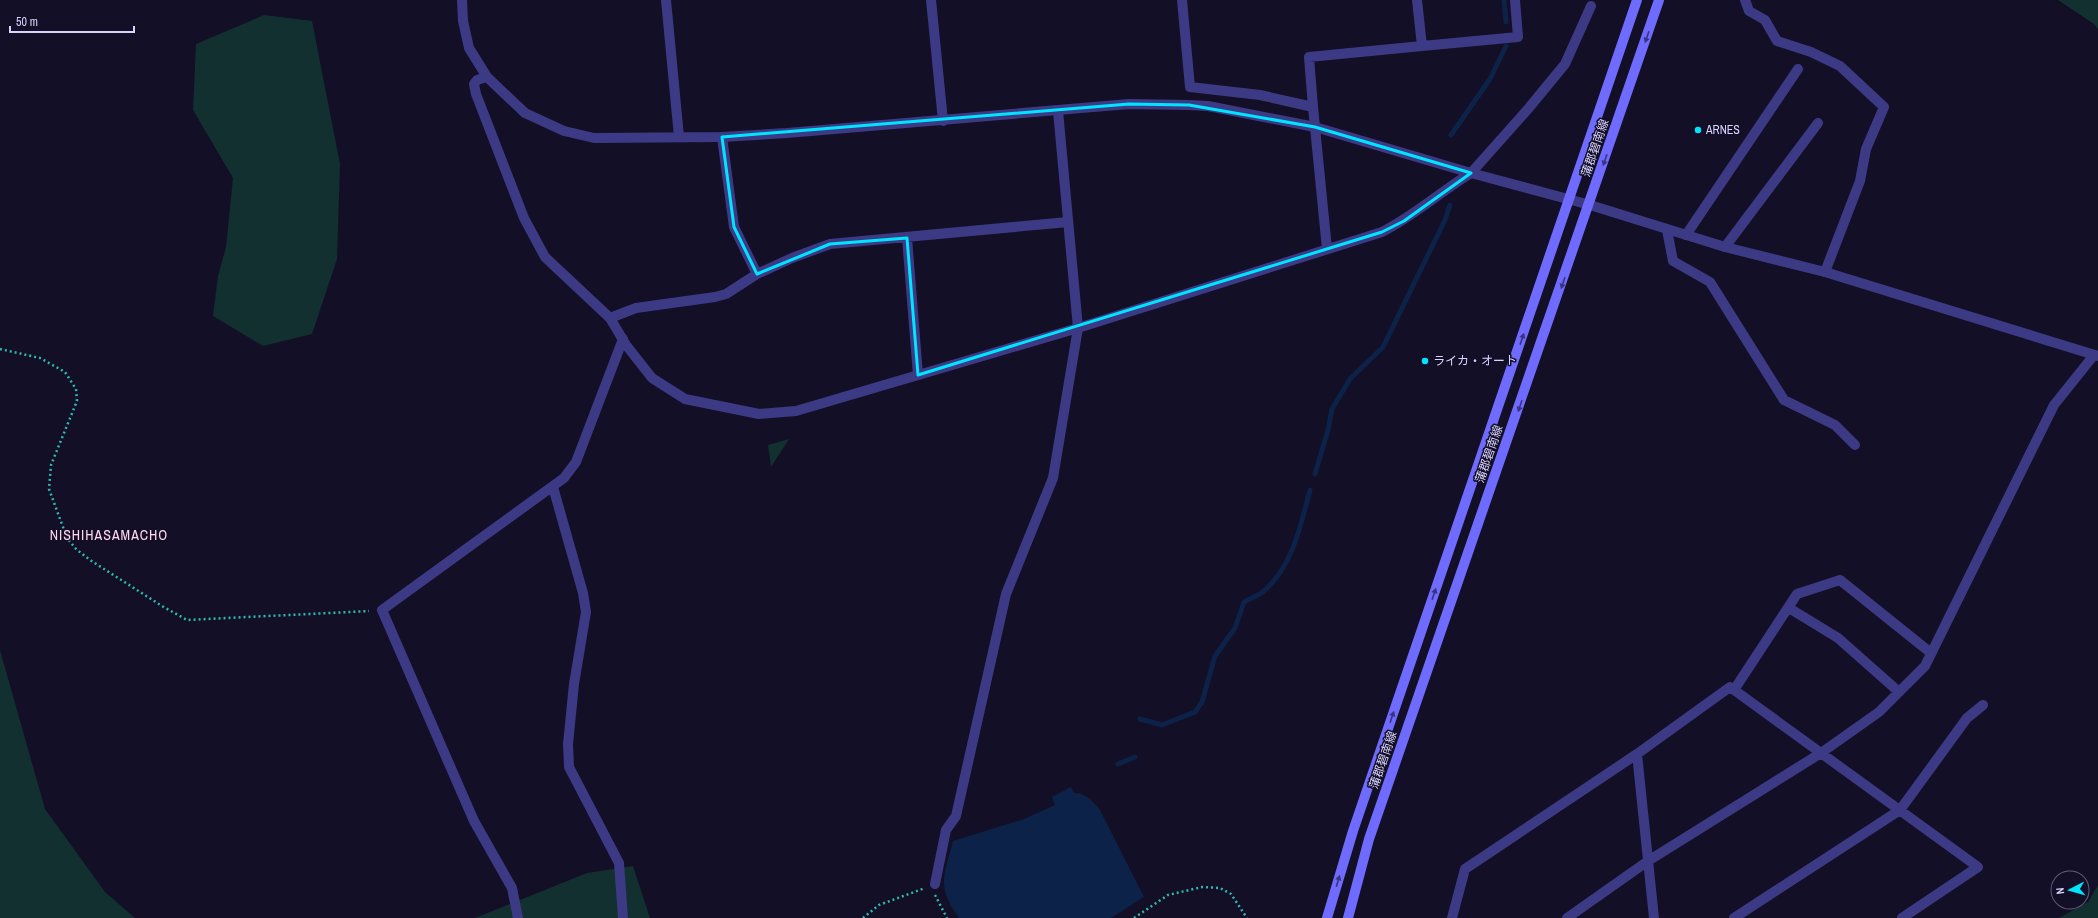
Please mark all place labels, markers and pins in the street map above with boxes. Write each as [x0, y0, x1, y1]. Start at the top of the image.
place label: ARNES [1705, 122, 1740, 138]
marker: ARNES [1693, 125, 1703, 135]
place label: ライカ・オート [1433, 353, 1517, 369]
marker: ライカ・オート [1420, 356, 1430, 366]

